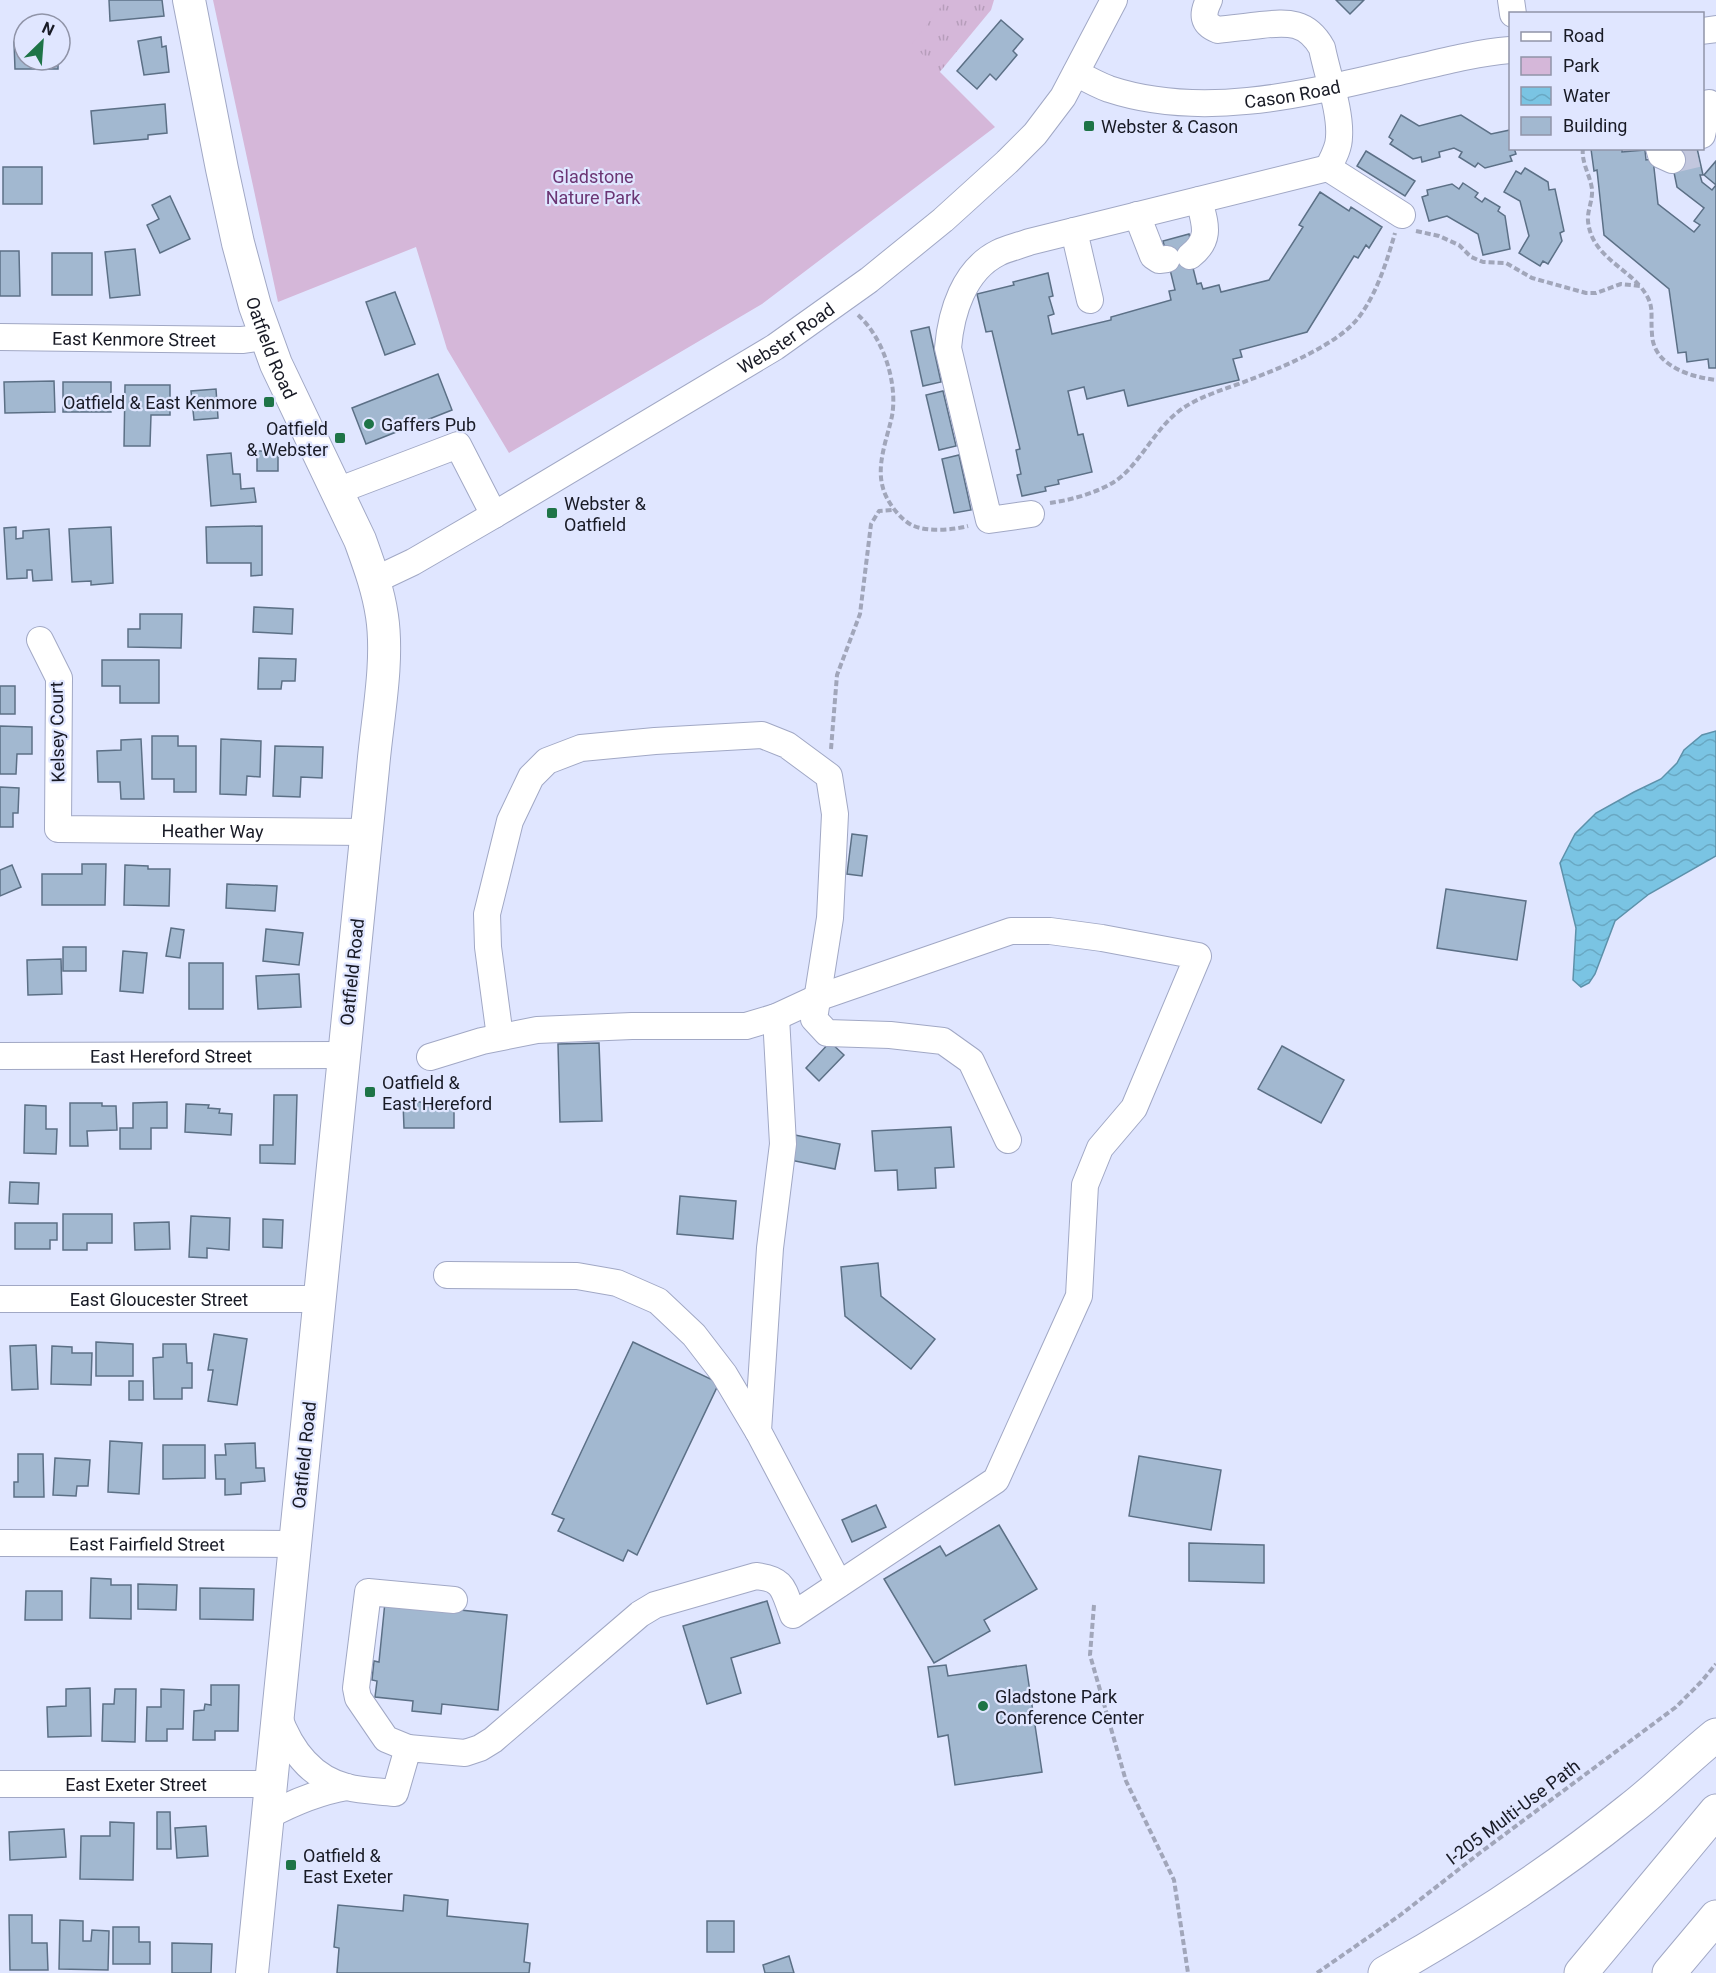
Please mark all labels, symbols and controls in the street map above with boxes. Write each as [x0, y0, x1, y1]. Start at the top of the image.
north arrow [12, 12, 72, 72]
legend [1509, 12, 1704, 150]
text: N [39, 18, 57, 40]
text: Road [1563, 25, 1604, 46]
text: Park [1563, 55, 1600, 76]
street label: Cason Road [1243, 75, 1342, 112]
text: Water [1563, 85, 1610, 106]
text: Building [1563, 115, 1627, 136]
place label: Webster & Cason [1101, 116, 1238, 137]
marker: Webster & Cason [1082, 119, 1096, 133]
park label: Gladstone Nature Park [546, 166, 641, 208]
street label: Oatfield Road [242, 294, 301, 402]
street label: Webster Road [733, 298, 838, 378]
street label: East Kenmore Street [52, 327, 216, 350]
place label: Oatfield & East Kenmore [63, 392, 257, 413]
marker: Oatfield & East Kenmore [262, 395, 276, 409]
place label: Gaffers Pub [381, 414, 476, 435]
marker: Gaffers Pub [362, 417, 376, 431]
place label: Oatfield & Webster [246, 418, 328, 460]
marker: Oatfield & Webster [333, 431, 347, 445]
place label: Webster & Oatfield [564, 493, 647, 535]
marker: Webster & Oatfield [545, 506, 559, 520]
street label: Kelsey Court [46, 681, 68, 783]
street label: Heather Way [161, 820, 264, 842]
street label: Oatfield Road [336, 917, 368, 1027]
street label: East Hereford Street [90, 1045, 252, 1066]
place label: Oatfield & East Hereford [382, 1072, 492, 1114]
marker: Oatfield & East Hereford [363, 1085, 377, 1099]
street label: East Gloucester Street [70, 1289, 248, 1310]
street label: Oatfield Road [288, 1400, 320, 1510]
street label: East Fairfield Street [69, 1533, 225, 1554]
place label: Gladstone Park Conference Center [995, 1686, 1144, 1728]
marker: Gladstone Park Conference Center [976, 1699, 990, 1713]
street label: I-205 Multi-Use Path [1442, 1755, 1584, 1869]
street label: East Exeter Street [65, 1774, 207, 1795]
place label: Oatfield & East Exeter [303, 1845, 393, 1887]
marker: Oatfield & East Exeter [284, 1858, 298, 1872]

